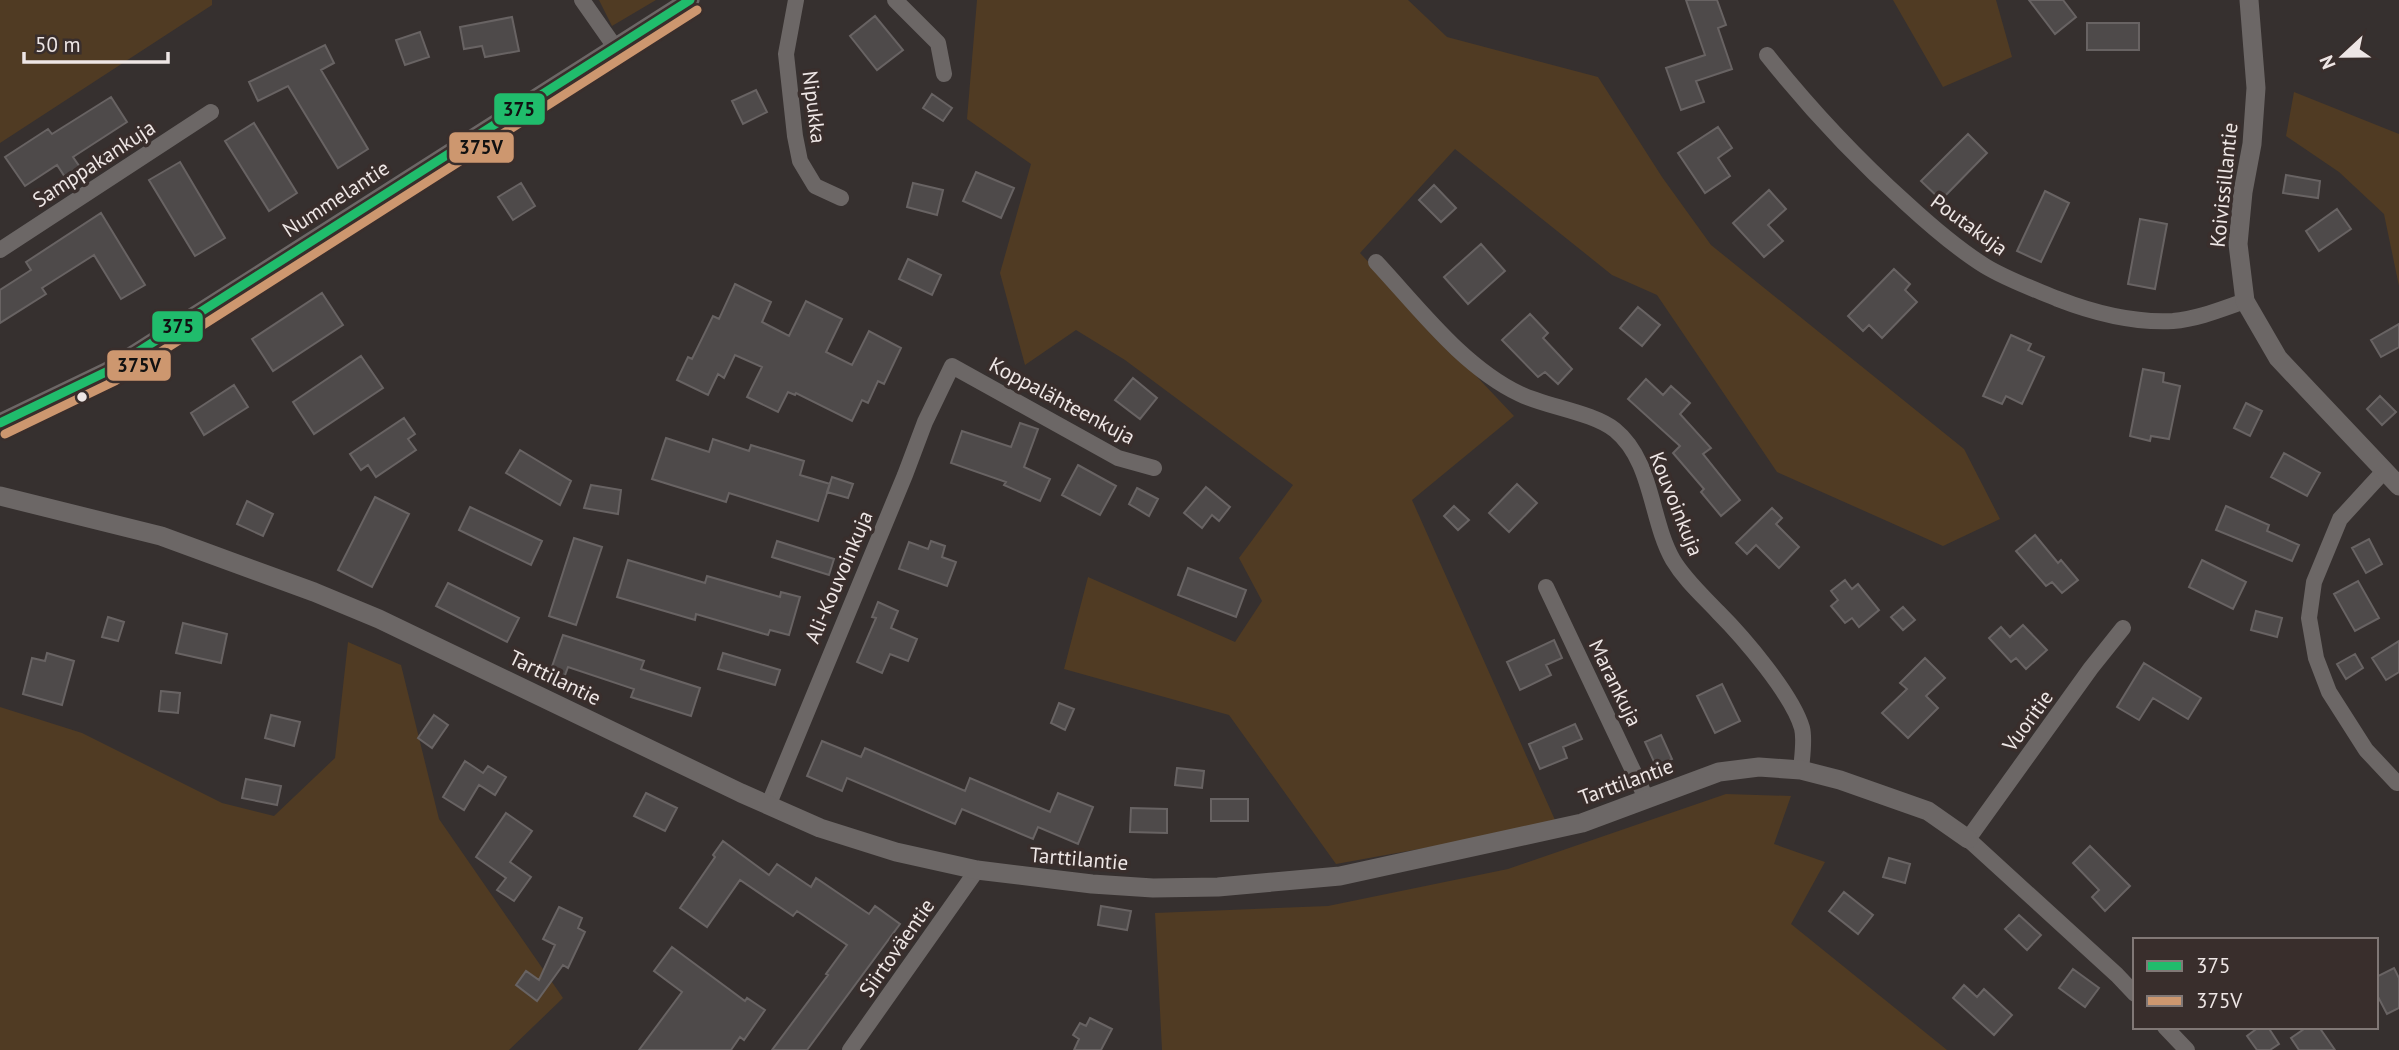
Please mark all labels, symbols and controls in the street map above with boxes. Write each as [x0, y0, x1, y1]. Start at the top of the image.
scale bar [24, 21, 168, 65]
north arrow [2308, 21, 2378, 91]
text: 50 m [35, 31, 81, 58]
text: N [2314, 52, 2341, 73]
street label: Nipukka [797, 69, 832, 145]
line badge: 375 [493, 92, 546, 126]
text: 375 [503, 97, 535, 121]
street label: Samppakankuja [27, 114, 160, 213]
street label: Koivissillantie [2204, 121, 2243, 249]
line badge: 375V [448, 131, 515, 164]
text: 375V [459, 135, 503, 159]
street label: Nummelantie [277, 154, 394, 243]
street label: Poutakuja [1926, 188, 2013, 262]
line badge: 375 [151, 310, 204, 343]
text: 375 [162, 314, 194, 338]
line badge: 375V [106, 349, 172, 382]
street label: Koppalähteenkuja [985, 351, 1140, 450]
text: 375V [117, 353, 161, 377]
unlabelled marker [75, 390, 89, 404]
street label: Kouvoinkuja [1643, 448, 1710, 560]
street label: Ali-Kouvoinkuja [798, 506, 879, 647]
street label: Marankuja [1583, 635, 1648, 731]
street label: Tarttilantie [505, 644, 606, 711]
street label: Vuoritie [1996, 685, 2059, 758]
street label: Tarttilantie [1575, 752, 1677, 811]
street label: Tarttilantie [1029, 841, 1130, 876]
street label: Siirtoväentie [853, 893, 940, 1002]
legend [2133, 938, 2378, 1029]
text: 375 [2196, 952, 2230, 979]
text: 375V [2196, 987, 2242, 1014]

